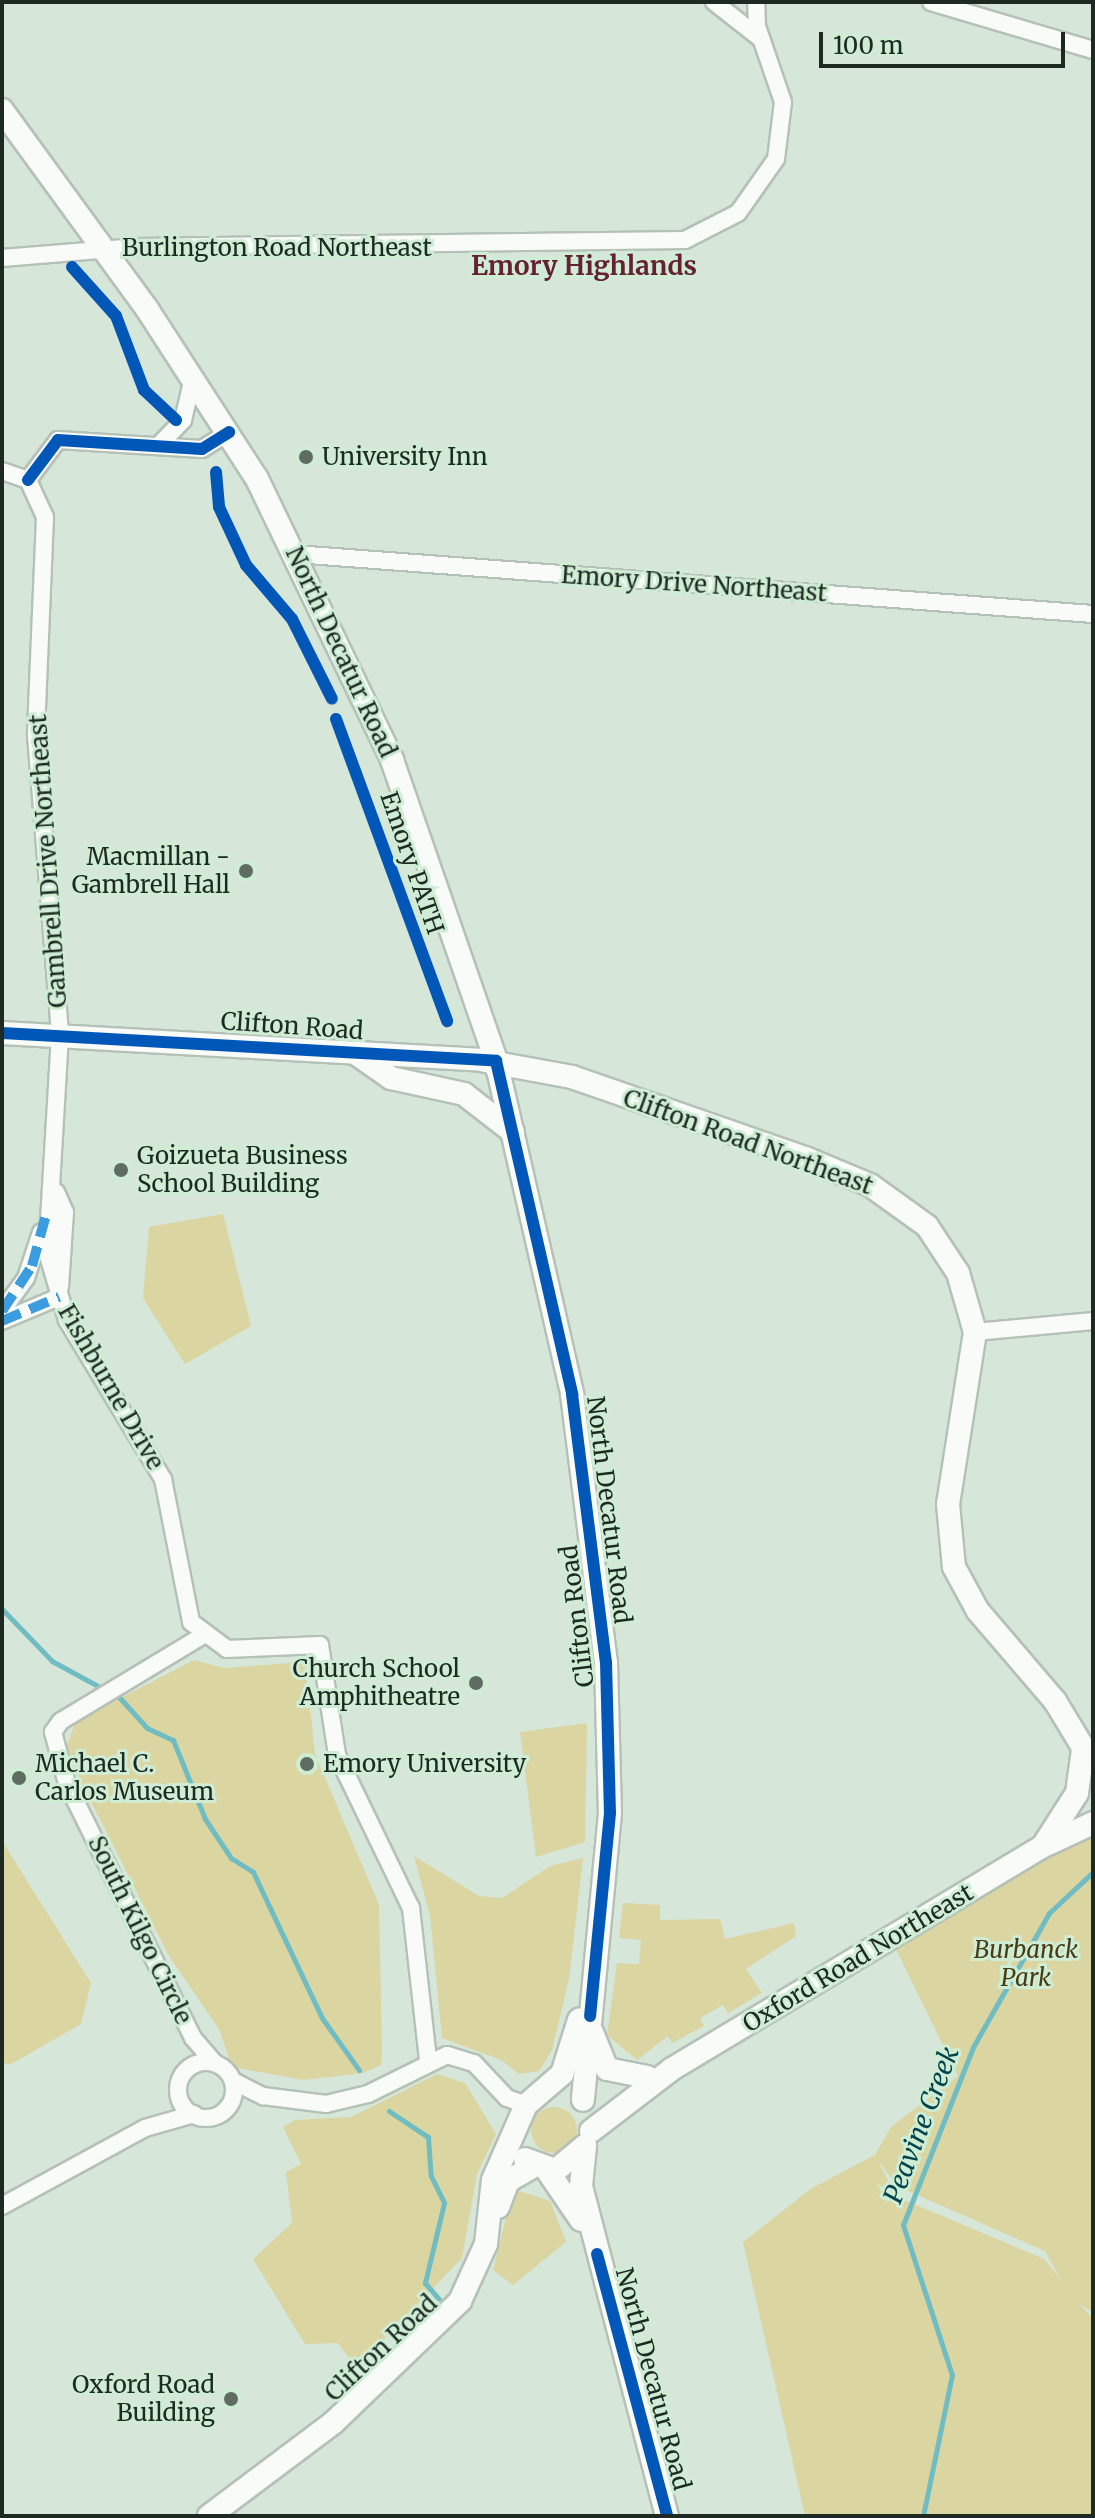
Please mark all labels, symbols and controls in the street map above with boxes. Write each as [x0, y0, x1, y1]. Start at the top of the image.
scale bar [823, 16, 1069, 66]
text: 100 m [833, 30, 903, 61]
street label: Burlington Road Northeast [122, 234, 432, 262]
district label: Emory Highlands [471, 250, 697, 282]
place label: University Inn [322, 443, 488, 471]
marker: University Inn [297, 448, 315, 466]
street label: North Decatur Road [280, 542, 402, 762]
street label: Emory Drive Northeast [560, 560, 828, 608]
street label: Gambrell Drive Northeast [23, 713, 73, 1009]
street label: Emory PATH [374, 788, 450, 938]
place label: Macmillan - Gambrell Hall [72, 843, 230, 899]
marker: Macmillan - Gambrell Hall [237, 862, 255, 880]
street label: Clifton Road [220, 1007, 364, 1045]
street label: Clifton Road Northeast [619, 1083, 877, 1201]
place label: Goizueta Business School Building [137, 1142, 348, 1198]
marker: Goizueta Business School Building [112, 1161, 130, 1179]
street label: Fishburne Drive [52, 1299, 170, 1475]
street label: North Decatur Road [581, 1395, 637, 1625]
street label: Clifton Road [554, 1543, 600, 1689]
place label: Church School Amphitheatre [293, 1655, 460, 1711]
marker: Church School Amphitheatre [467, 1674, 485, 1692]
place label: Michael C. Carlos Museum [35, 1750, 214, 1806]
place label: Emory University [323, 1750, 526, 1778]
marker: Emory University [298, 1755, 316, 1773]
marker: Michael C. Carlos Museum [10, 1769, 28, 1787]
street label: South Kilgo Circle [82, 1831, 198, 2029]
street label: Oxford Road Northeast [738, 1878, 978, 2038]
park label: Burbanck Park [974, 1936, 1078, 1992]
water label: Peavine Creek [877, 2042, 965, 2208]
street label: North Decatur Road [609, 2265, 697, 2493]
street label: Clifton Road [319, 2289, 443, 2407]
place label: Oxford Road Building [72, 2371, 215, 2427]
marker: Oxford Road Building [222, 2390, 240, 2408]

